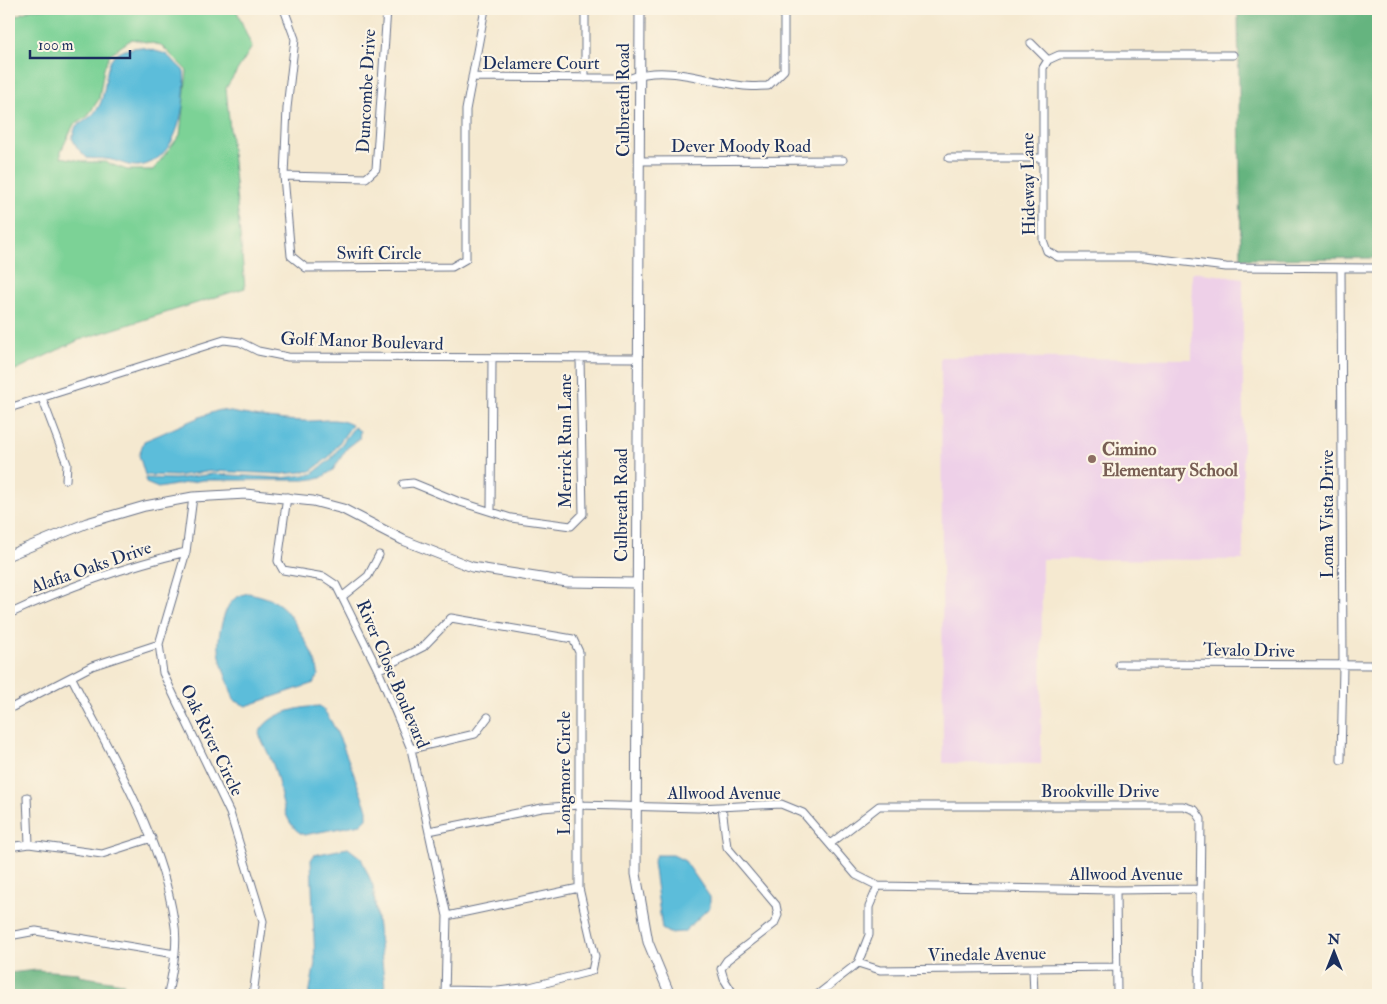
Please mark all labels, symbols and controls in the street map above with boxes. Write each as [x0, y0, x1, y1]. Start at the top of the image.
scale bar [30, 28, 130, 60]
street label: Duncombe Drive [352, 28, 381, 154]
text: 100 m [38, 36, 74, 55]
street label: Culbreath Road [612, 43, 635, 157]
street label: Delamere Court [482, 52, 600, 75]
street label: Hideway Lane [1016, 132, 1041, 236]
street label: Dever Moody Road [671, 135, 811, 158]
street label: Swift Circle [337, 242, 422, 265]
street label: Golf Manor Boulevard [280, 327, 444, 356]
street label: Merrick Run Lane [554, 373, 577, 508]
place label: Cimino Elementary School [1102, 438, 1238, 482]
street label: Culbreath Road [610, 448, 633, 562]
street label: Loma Vista Drive [1316, 449, 1339, 578]
marker: Cimino Elementary School [1086, 453, 1098, 465]
street label: Alafia Oaks Drive [27, 536, 155, 599]
street label: River Close Boulevard [351, 596, 434, 752]
street label: Tevalo Drive [1203, 638, 1296, 663]
street label: Oak River Circle [175, 681, 249, 800]
street label: Longmore Circle [553, 710, 576, 835]
street label: Brookville Drive [1041, 780, 1160, 803]
street label: Allwood Avenue [666, 782, 781, 805]
street label: Allwood Avenue [1068, 863, 1183, 886]
north arrow [1310, 926, 1360, 976]
text: N [1327, 931, 1341, 948]
street label: Vinedale Avenue [928, 942, 1047, 967]

